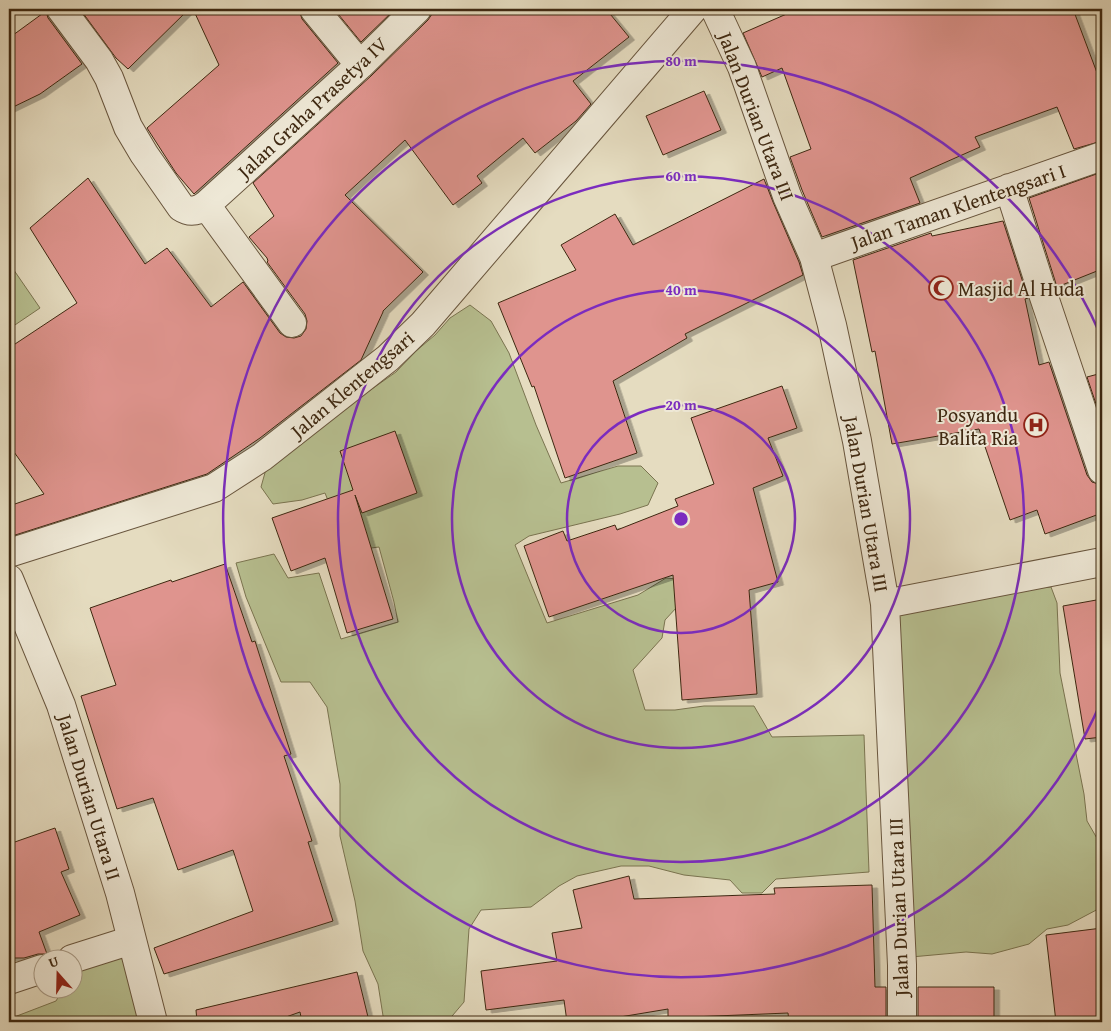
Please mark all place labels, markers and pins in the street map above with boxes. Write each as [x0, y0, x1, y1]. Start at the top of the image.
place label: Masjid Al Huda [958, 274, 1085, 303]
mosque icon: Masjid Al Huda [928, 275, 954, 301]
place label: Posyandu Balita Ria [937, 400, 1019, 452]
hospital icon: Posyandu Balita Ria [1023, 412, 1049, 438]
centre of rings [672, 510, 690, 528]

